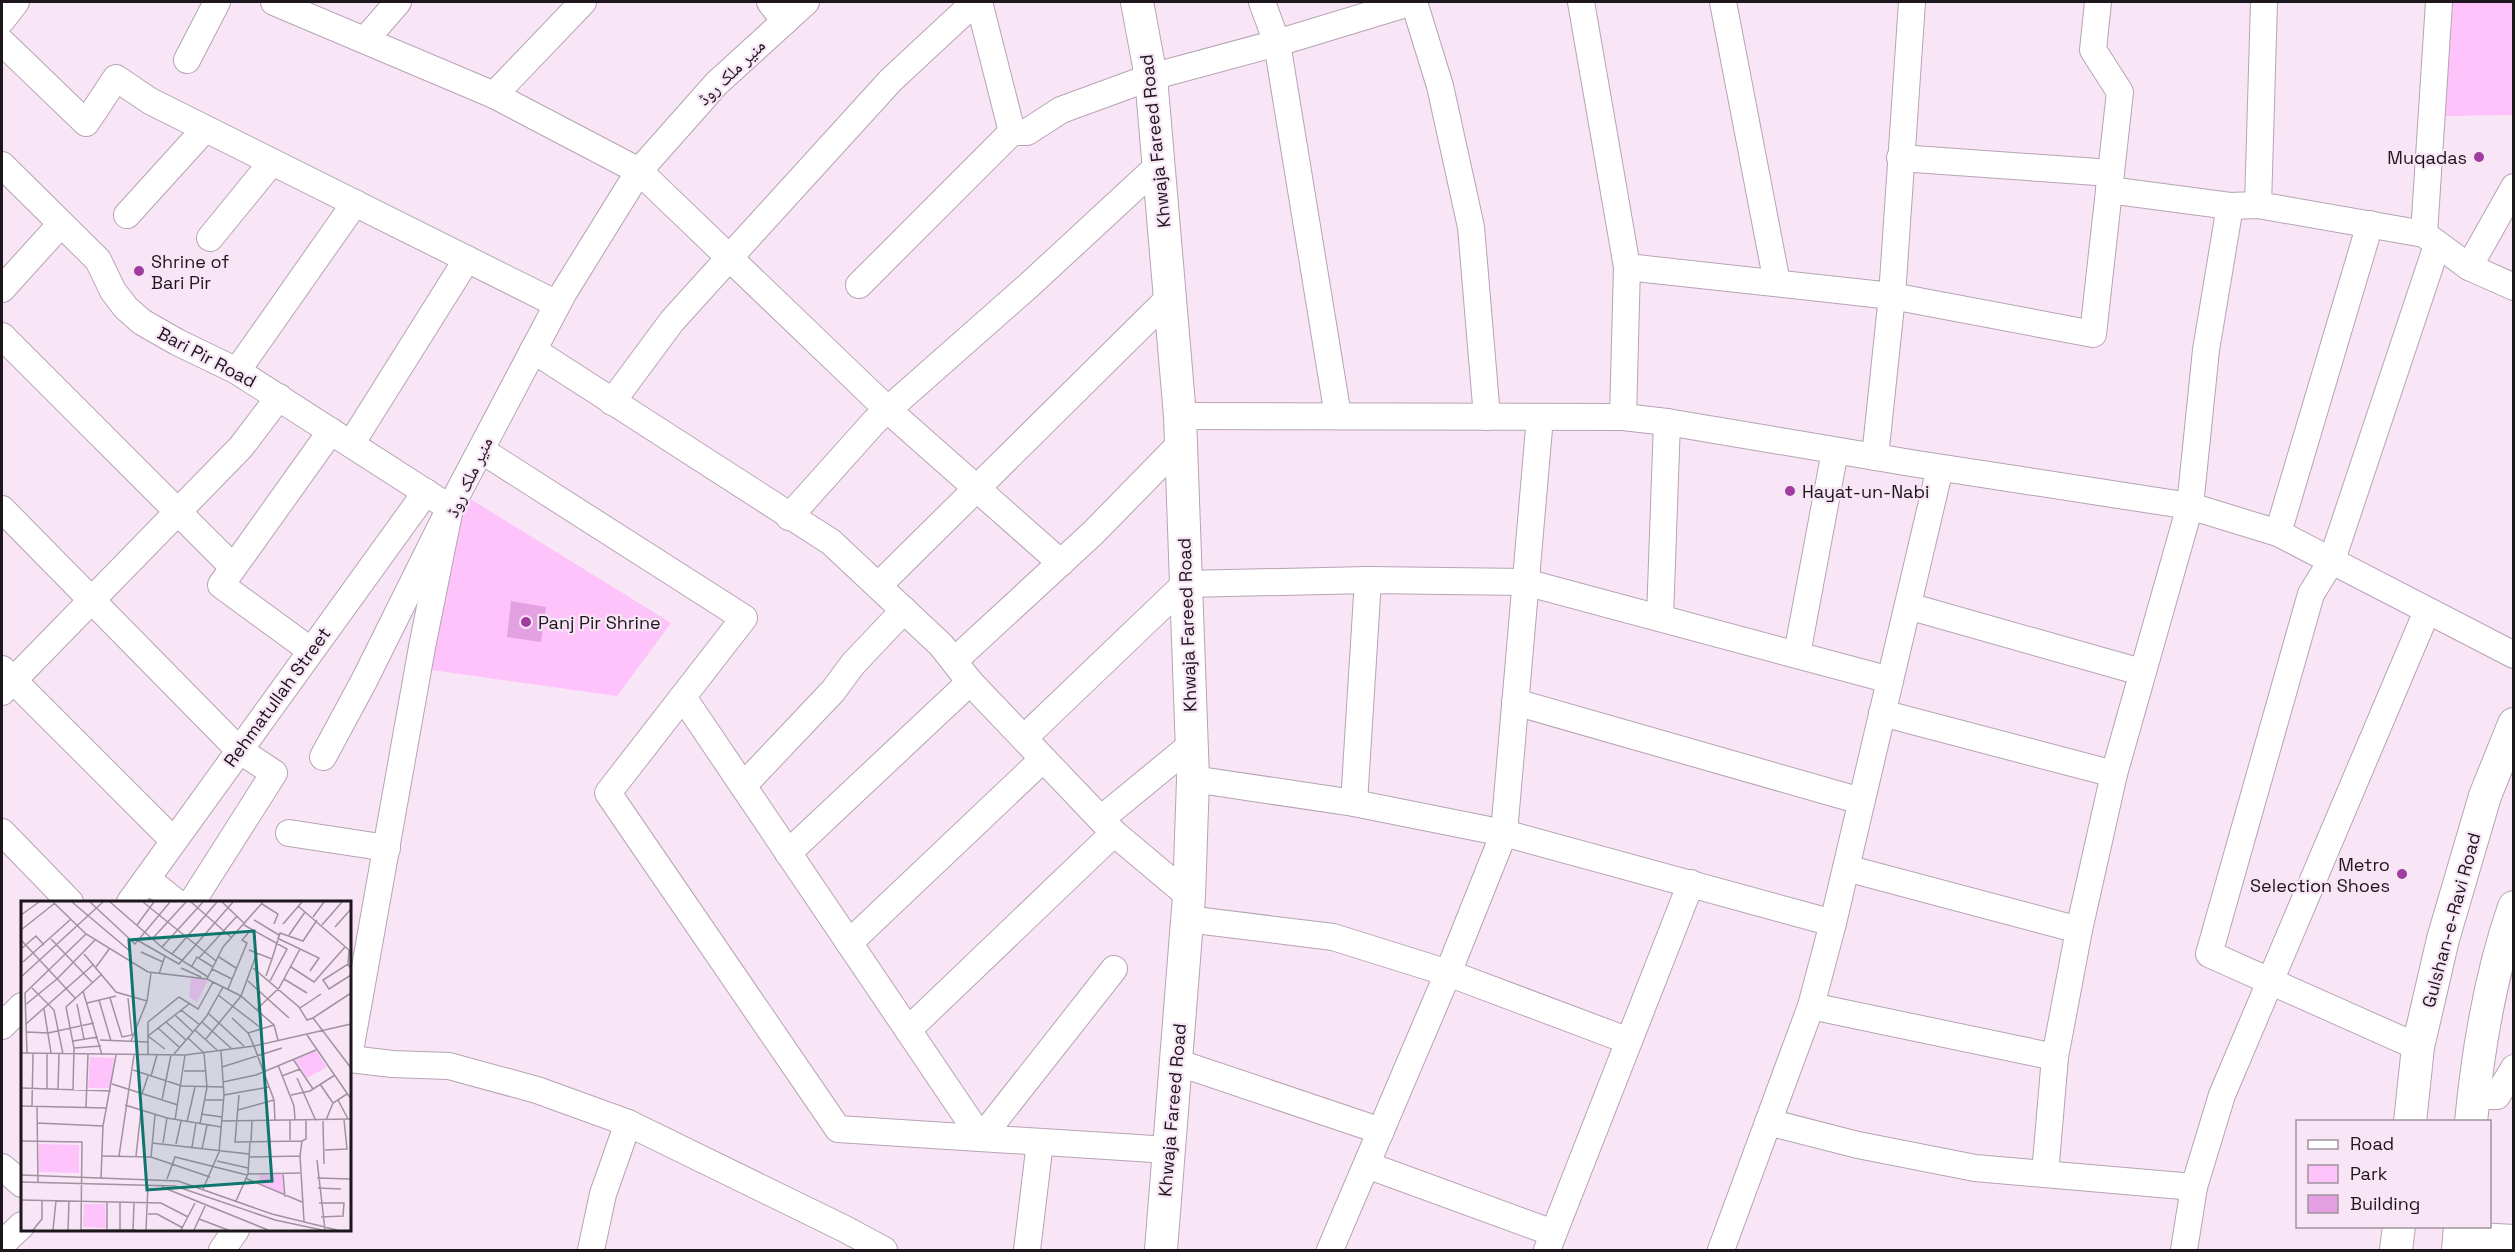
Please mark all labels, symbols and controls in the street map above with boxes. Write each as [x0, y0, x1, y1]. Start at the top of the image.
street label: منیر ملک روڈ [692, 34, 770, 110]
street label: Khwaja Fareed Road [1134, 53, 1176, 229]
place label: Muqadas [2387, 146, 2467, 169]
marker: Muqadas [2472, 150, 2486, 164]
place label: Shrine of Bari Pir [151, 250, 229, 294]
marker: Shrine of Bari Pir [132, 264, 146, 278]
street label: Bari Pir Road [154, 321, 260, 393]
street label: منیر ملک روڈ [440, 433, 498, 521]
place label: Hayat-un-Nabi [1802, 480, 1929, 503]
marker: Hayat-un-Nabi [1783, 484, 1797, 498]
street label: Khwaja Fareed Road [1172, 538, 1202, 712]
place label: Panj Pir Shrine [538, 611, 661, 634]
marker: Panj Pir Shrine [519, 615, 533, 629]
street label: Rehmatullah Street [218, 623, 336, 771]
street label: Gulshan-e-Ravi Road [2417, 830, 2485, 1010]
place label: Metro Selection Shoes [2250, 853, 2390, 897]
marker: Metro Selection Shoes [2395, 867, 2409, 881]
inset map [21, 901, 351, 1231]
street label: Khwaja Fareed Road [1153, 1022, 1191, 1198]
legend [2296, 1120, 2491, 1228]
text: Road [2350, 1132, 2394, 1155]
text: Park [2350, 1162, 2388, 1185]
text: Building [2350, 1192, 2420, 1215]

